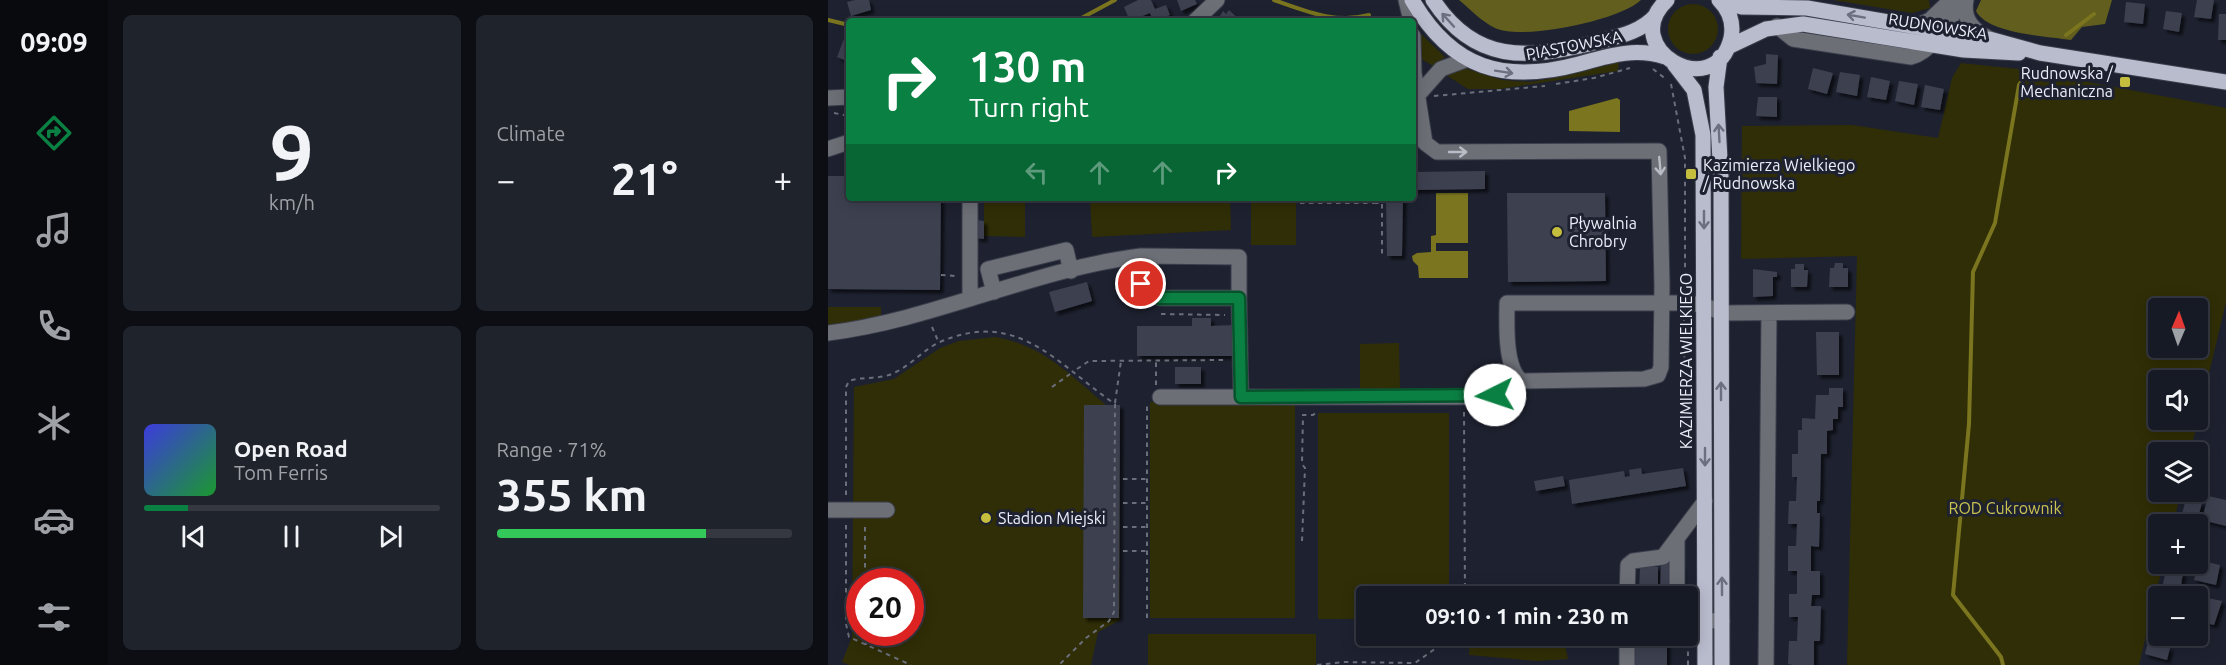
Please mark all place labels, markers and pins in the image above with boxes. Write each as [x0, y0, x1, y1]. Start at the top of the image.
place label: Rudnowska / Mechaniczna [2020, 64, 2114, 100]
marker: Rudnowska / Mechaniczna [2118, 75, 2132, 89]
place label: Kazimierza Wielkiego / Rudnowska [1702, 156, 1855, 192]
marker: Kazimierza Wielkiego / Rudnowska [1684, 167, 1698, 181]
place label: Pływalnia Chrobry [1569, 214, 1637, 250]
marker: Pływalnia Chrobry [1550, 225, 1564, 239]
pin [1115, 258, 1166, 309]
place label: Stadion Miejski [998, 509, 1106, 527]
marker: Stadion Miejski [979, 511, 993, 525]

